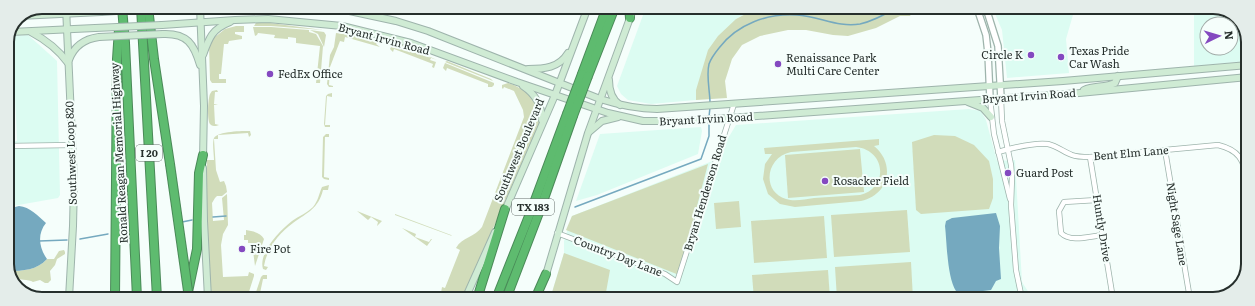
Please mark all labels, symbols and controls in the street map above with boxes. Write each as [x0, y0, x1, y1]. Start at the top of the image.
north arrow [1199, 16, 1239, 56]
street label: Bryant Irvin Road [337, 18, 432, 58]
text: N [1222, 30, 1238, 40]
place label: Texas Pride Car Wash [1069, 42, 1129, 71]
place label: Circle K [981, 46, 1024, 62]
place label: Renaissance Park Multi Care Center [786, 49, 880, 78]
marker: Circle K [1026, 50, 1036, 60]
marker: Texas Pride Car Wash [1056, 52, 1066, 62]
marker: Renaissance Park Multi Care Center [773, 59, 783, 69]
street label: Ronald Reagan Memorial Highway [105, 62, 131, 244]
place label: FedEx Office [278, 65, 343, 81]
marker: FedEx Office [265, 69, 275, 79]
street label: Bryant Irvin Road [981, 84, 1077, 106]
street label: Southwest Boulevard [489, 95, 547, 204]
street label: Southwest Loop 820 [60, 101, 80, 205]
street label: Bryant Irvin Road [659, 108, 754, 128]
street label: Bryan Henderson Road [679, 132, 729, 253]
street label: Bent Elm Lane [1093, 141, 1170, 163]
road number: I 20 [136, 145, 162, 161]
place label: Guard Post [1016, 164, 1074, 180]
marker: Guard Post [1003, 168, 1013, 178]
place label: Rosacker Field [833, 172, 909, 188]
marker: Rosacker Field [820, 176, 830, 186]
street label: Night Sage Lane [1164, 181, 1193, 267]
street label: Huntly Drive [1090, 193, 1116, 263]
road number: TX 183 [512, 199, 554, 215]
street label: Country Day Lane [572, 231, 665, 279]
place label: Fire Pot [250, 240, 291, 256]
marker: Fire Pot [237, 244, 247, 254]

